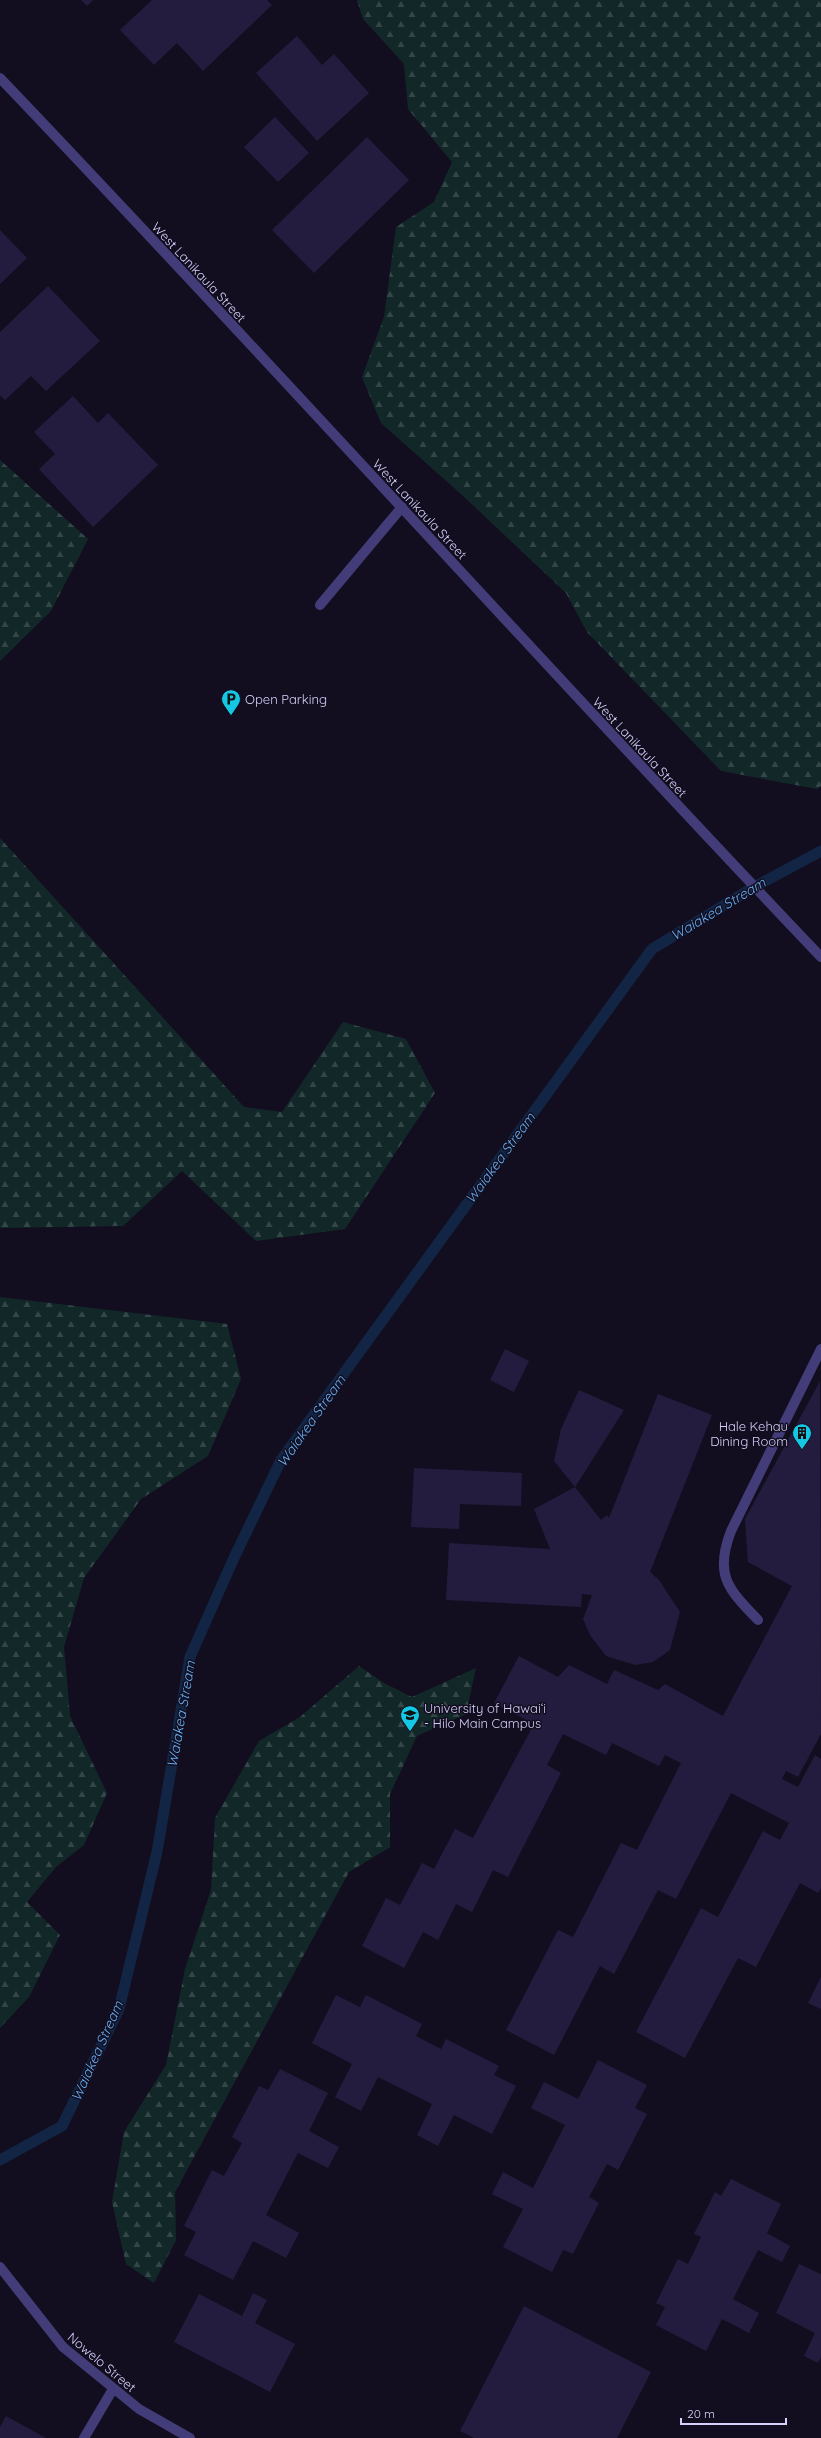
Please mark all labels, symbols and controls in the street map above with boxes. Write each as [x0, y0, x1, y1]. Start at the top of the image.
street label: West Lanikaula Street [149, 219, 249, 325]
street label: West Lanikaula Street [370, 456, 470, 562]
parking icon: Open Parking [220, 688, 242, 716]
place label: Open Parking [245, 691, 327, 707]
street label: West Lanikaula Street [590, 694, 690, 800]
water label: Waiakea Stream [667, 873, 769, 944]
water label: Waiakea Stream [461, 1109, 539, 1207]
water label: Waiakea Stream [273, 1372, 349, 1470]
place label: Hale Kehau Dining Room [710, 1418, 788, 1449]
building icon: Hale Kehau Dining Room [791, 1422, 813, 1450]
water label: Waiakea Stream [163, 1659, 199, 1769]
place label: University of Hawaiʻi - Hilo Main Campus [424, 1700, 546, 1731]
school or university icon: University of Hawaiʻi - Hilo Main Campus [399, 1704, 421, 1732]
water label: Waiakea Stream [67, 1998, 127, 2104]
street label: Nowelo Street [65, 2329, 139, 2395]
scale bar [681, 2400, 786, 2426]
text: 20 m [687, 2406, 715, 2421]

